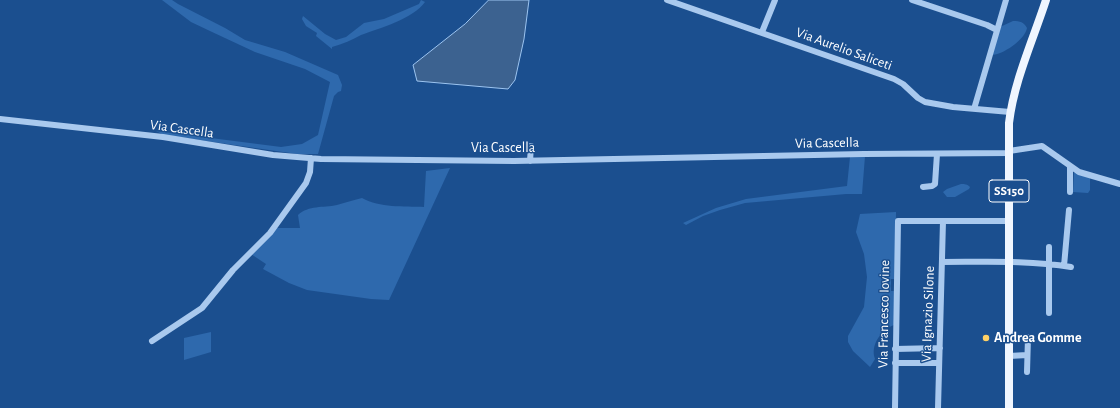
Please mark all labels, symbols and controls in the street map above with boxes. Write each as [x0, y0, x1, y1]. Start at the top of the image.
street label: Via Aurelio Saliceti [794, 24, 894, 74]
street label: Via Cascella [149, 116, 215, 142]
street label: Via Cascella [795, 134, 859, 152]
street label: Via Cascella [471, 140, 535, 156]
road number: SS150 [989, 180, 1029, 202]
street label: Via Francesco Iovine [875, 260, 893, 368]
street label: Via Ignazio Silone [918, 266, 938, 362]
place label: Andrea Gomme [994, 330, 1082, 346]
marker: Andrea Gomme [981, 333, 991, 343]

